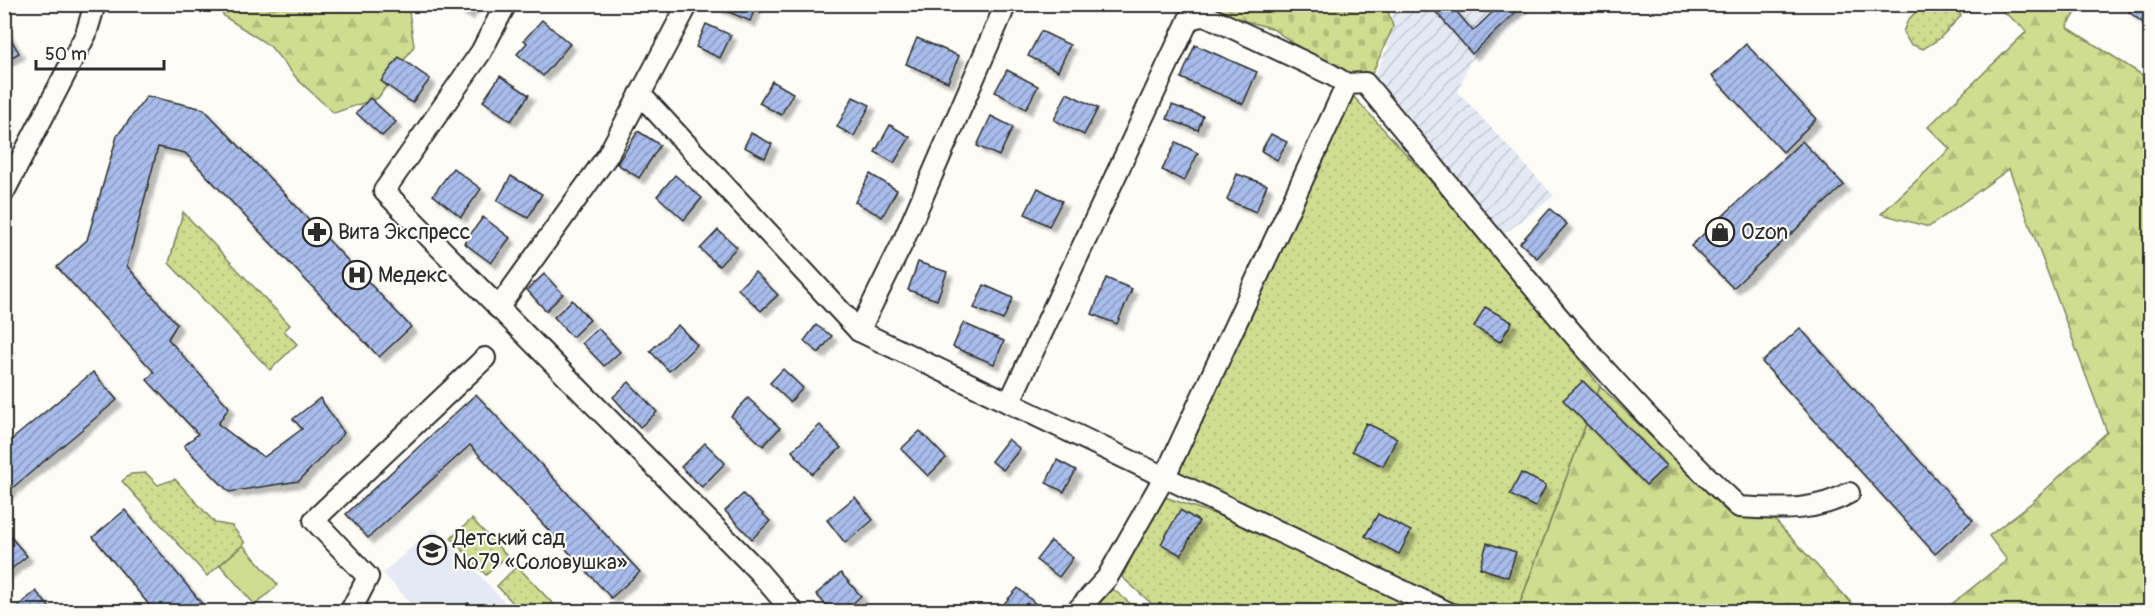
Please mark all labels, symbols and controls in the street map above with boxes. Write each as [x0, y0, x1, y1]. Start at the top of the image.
scale bar [36, 33, 164, 71]
text: 50 m [45, 43, 87, 66]
pharmacy icon: Вита Экспресс [301, 216, 333, 248]
shop icon: Ozon [1704, 216, 1736, 248]
place label: Вита Экспресс [338, 219, 470, 246]
place label: Ozon [1741, 219, 1788, 246]
hospital icon: Медекс [341, 259, 373, 291]
place label: Медекс [378, 262, 448, 289]
place label: Детский сад №79 «Соловушка» [452, 525, 628, 576]
school or university icon: Детский сад №79 «Соловушка» [416, 534, 448, 566]

